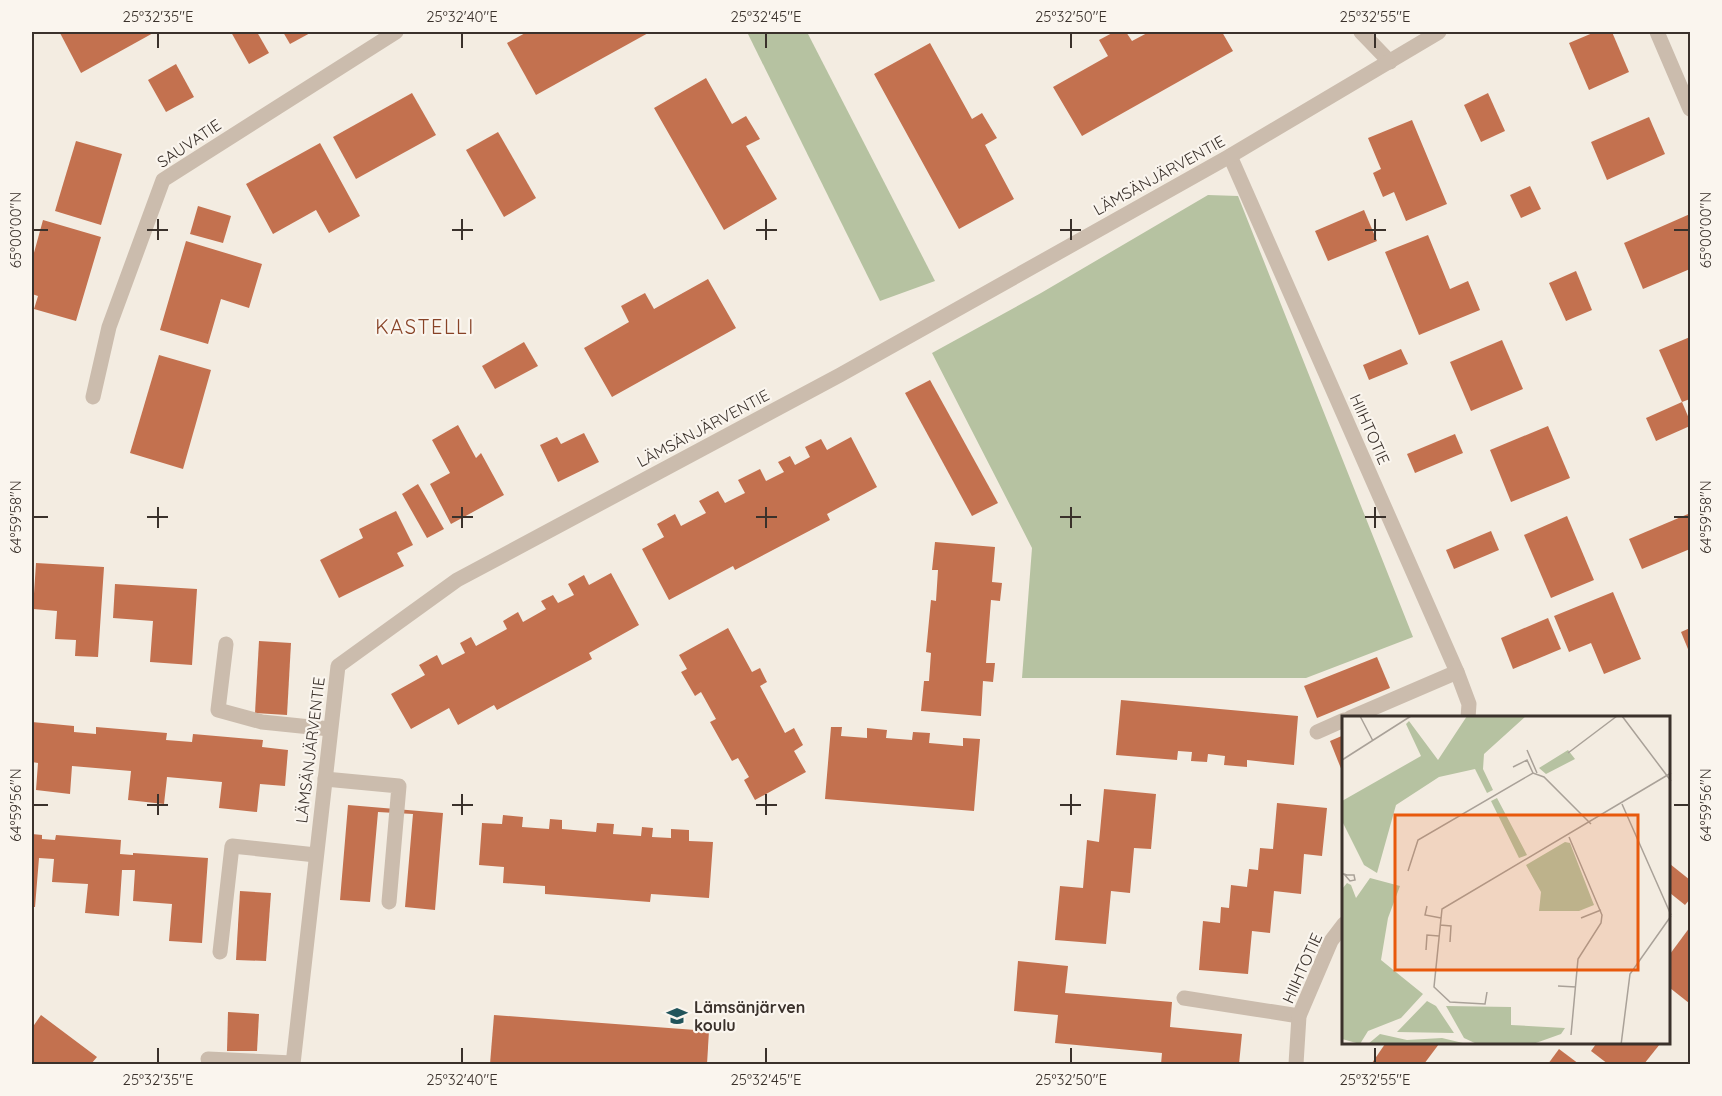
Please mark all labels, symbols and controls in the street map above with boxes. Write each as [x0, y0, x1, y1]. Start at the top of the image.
text: 25°32'35"E [123, 7, 193, 26]
text: 25°32'40"E [426, 7, 498, 26]
text: 25°32'45"E [731, 7, 802, 26]
text: 25°32'50"E [1035, 7, 1107, 26]
text: 25°32'55"E [1339, 7, 1411, 26]
street label: SAUVATIE [153, 114, 225, 172]
street label: LÄMSÄNJÄRVENTIE [1090, 131, 1228, 219]
text: 65°00'00"N [6, 192, 25, 268]
text: 65°00'00"N [1696, 192, 1715, 268]
district label: KASTELLI [375, 314, 475, 339]
street label: LÄMSÄNJÄRVENTIE [633, 385, 773, 471]
street label: HIIHTOTIE [1346, 391, 1394, 467]
text: 64°59'58"N [6, 480, 25, 554]
text: 64°59'58"N [1696, 480, 1715, 554]
street label: LÄMSÄNJÄRVENTIE [291, 676, 329, 824]
inset map [1342, 716, 1671, 1045]
text: 64°59'56"N [6, 768, 25, 842]
text: 64°59'56"N [1696, 768, 1715, 842]
street label: HIIHTOTIE [1278, 930, 1326, 1006]
place label: Lämsänjärven koulu [694, 997, 805, 1035]
school or university icon: Lämsänjärven koulu [665, 1004, 689, 1028]
text: 25°32'35"E [123, 1070, 193, 1089]
text: 25°32'40"E [426, 1070, 498, 1089]
text: 25°32'45"E [731, 1070, 802, 1089]
text: 25°32'50"E [1035, 1070, 1107, 1089]
text: 25°32'55"E [1339, 1070, 1411, 1089]

